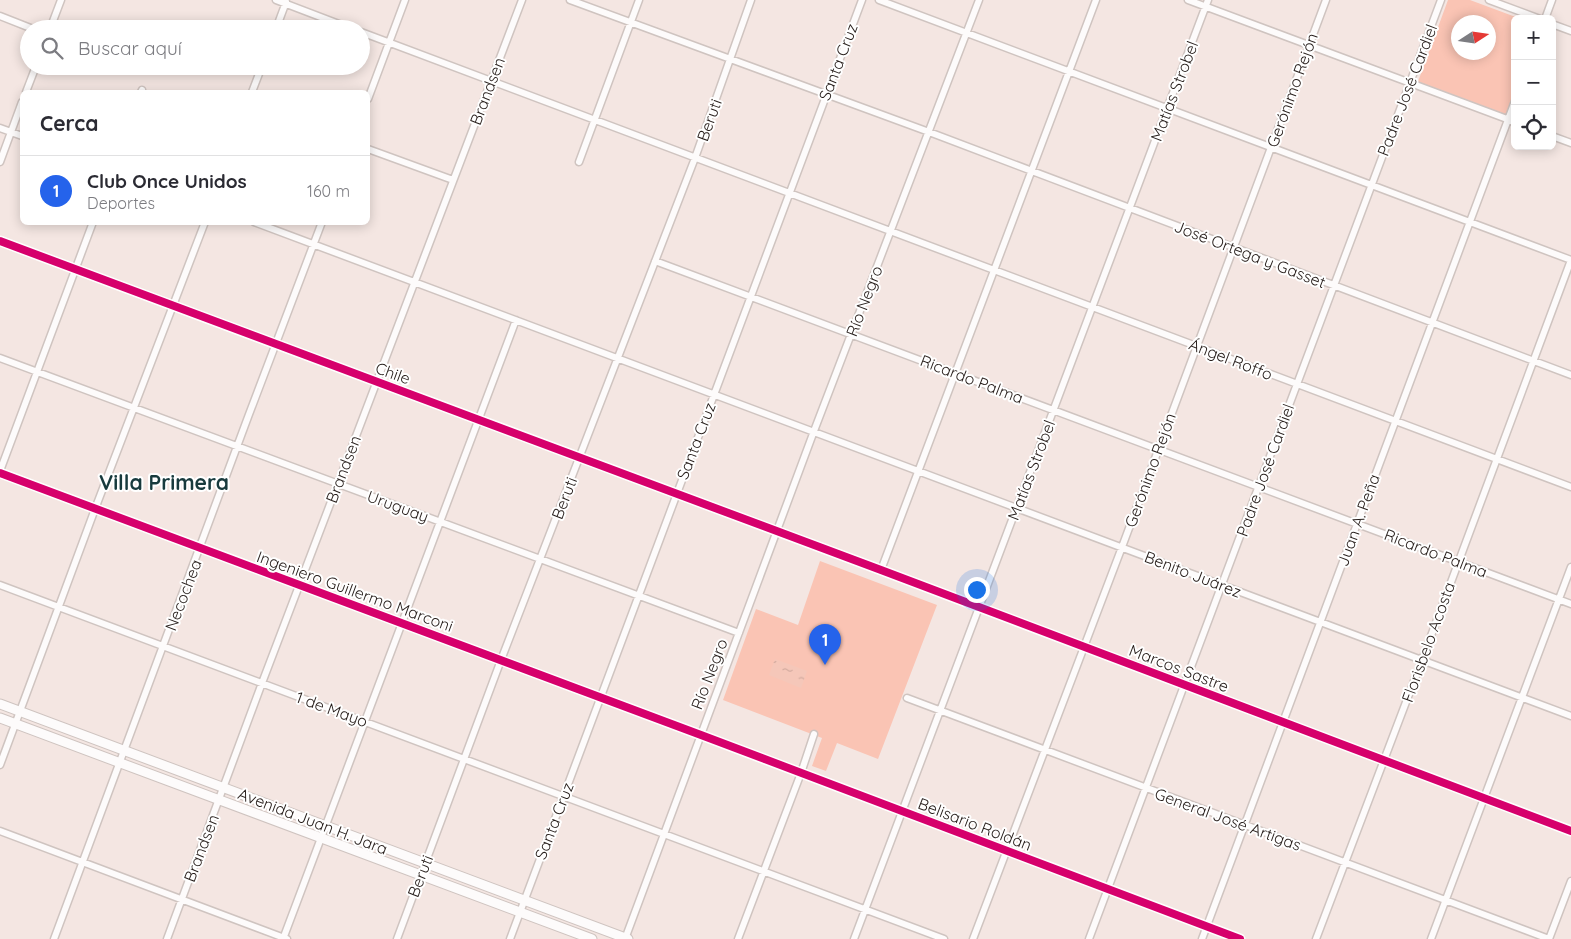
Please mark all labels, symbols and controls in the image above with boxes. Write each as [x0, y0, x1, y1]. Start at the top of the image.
north arrow [1451, 15, 1496, 60]
map controls [1511, 15, 1556, 150]
button: + [1511, 15, 1556, 60]
search box [20, 20, 370, 75]
street label: Santa Cruz [814, 21, 862, 103]
street label: Padre José Cardiel [1373, 21, 1441, 159]
street label: Gerónimo Rejón [1262, 30, 1322, 150]
icon: search [38, 34, 66, 62]
text: Buscar aquí [78, 36, 182, 60]
street label: Matías Strobel [1146, 38, 1202, 144]
street label: Brandsen [465, 54, 509, 128]
button: − [1511, 60, 1556, 105]
street label: Beruti [692, 96, 726, 144]
button: locate [1511, 105, 1556, 150]
text: Cerca [40, 110, 98, 136]
text: Club Once Unidos [87, 169, 247, 193]
text: 1 [53, 181, 59, 201]
text: 160 m [307, 181, 350, 201]
text: Deportes [87, 193, 155, 213]
street label: José Ortega y Gasset [1172, 216, 1328, 292]
street label: Río Negro [841, 263, 887, 339]
street label: Ángel Roffo [1186, 334, 1276, 384]
street label: Ricardo Palma [918, 350, 1026, 408]
street label: Chile [373, 358, 413, 388]
street label: Santa Cruz [672, 400, 720, 482]
street label: Padre José Cardiel [1232, 401, 1298, 539]
street label: Gerónimo Rejón [1120, 410, 1180, 530]
street label: Matías Strobel [1003, 417, 1059, 523]
street label: Brandsen [321, 432, 365, 506]
district label: Villa Primera [99, 469, 229, 495]
street label: Juan A. Peña [1332, 471, 1384, 569]
street label: Beruti [547, 474, 581, 522]
street label: Uruguay [364, 486, 432, 526]
street label: Ricardo Palma [1382, 524, 1490, 582]
street label: Ingeniero Guillermo Marconi [254, 546, 456, 636]
street label: Benito Juárez [1142, 546, 1244, 602]
street label: Necochea [160, 556, 206, 634]
your location [964, 577, 990, 603]
street label: Florisbelo Acosta [1397, 579, 1459, 705]
pin: 1 [809, 624, 841, 665]
street label: Río Negro [686, 636, 732, 712]
street label: Marcos Sastre [1126, 640, 1232, 696]
street label: 1 de Mayo [293, 687, 371, 731]
street label: Santa Cruz [530, 780, 578, 862]
street label: Avenida Juan H. Jara [235, 783, 391, 859]
street label: General José Artigas [1152, 783, 1304, 855]
street label: Belisario Roldán [915, 793, 1035, 855]
street label: Brandsen [179, 811, 223, 885]
street label: Beruti [403, 852, 437, 900]

